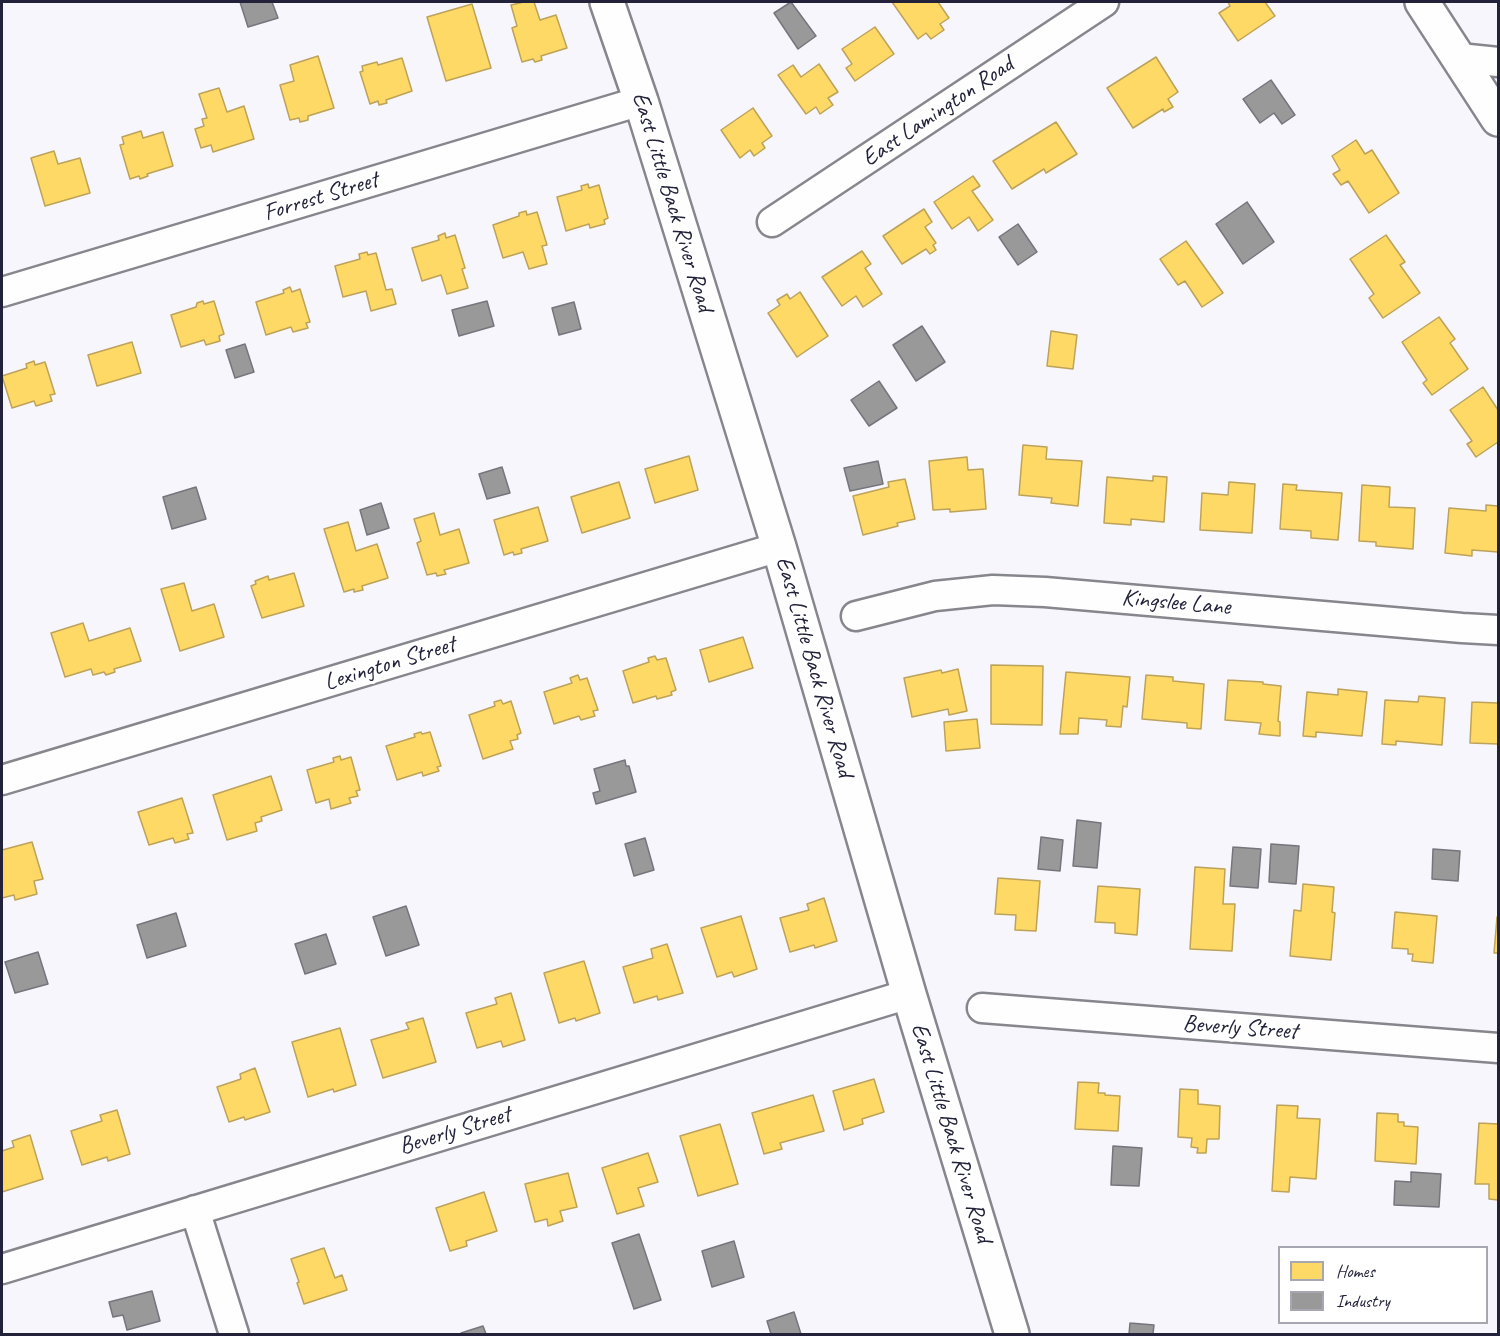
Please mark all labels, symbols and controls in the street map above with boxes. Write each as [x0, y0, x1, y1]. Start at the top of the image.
street label: East Lamington Road [857, 51, 1019, 173]
street label: East Little Back River Road [625, 89, 719, 315]
street label: Forrest Street [260, 166, 382, 228]
street label: East Little Back River Road [769, 554, 859, 780]
street label: Kingslee Lane [1120, 584, 1232, 622]
street label: Lexington Street [321, 630, 459, 698]
street label: Beverly Street [1182, 1010, 1298, 1046]
street label: East Little Back River Road [904, 1020, 998, 1246]
street label: Beverly Street [396, 1100, 514, 1162]
legend [1278, 1246, 1488, 1324]
text: Homes [1336, 1260, 1375, 1282]
text: Industry [1336, 1290, 1390, 1312]

